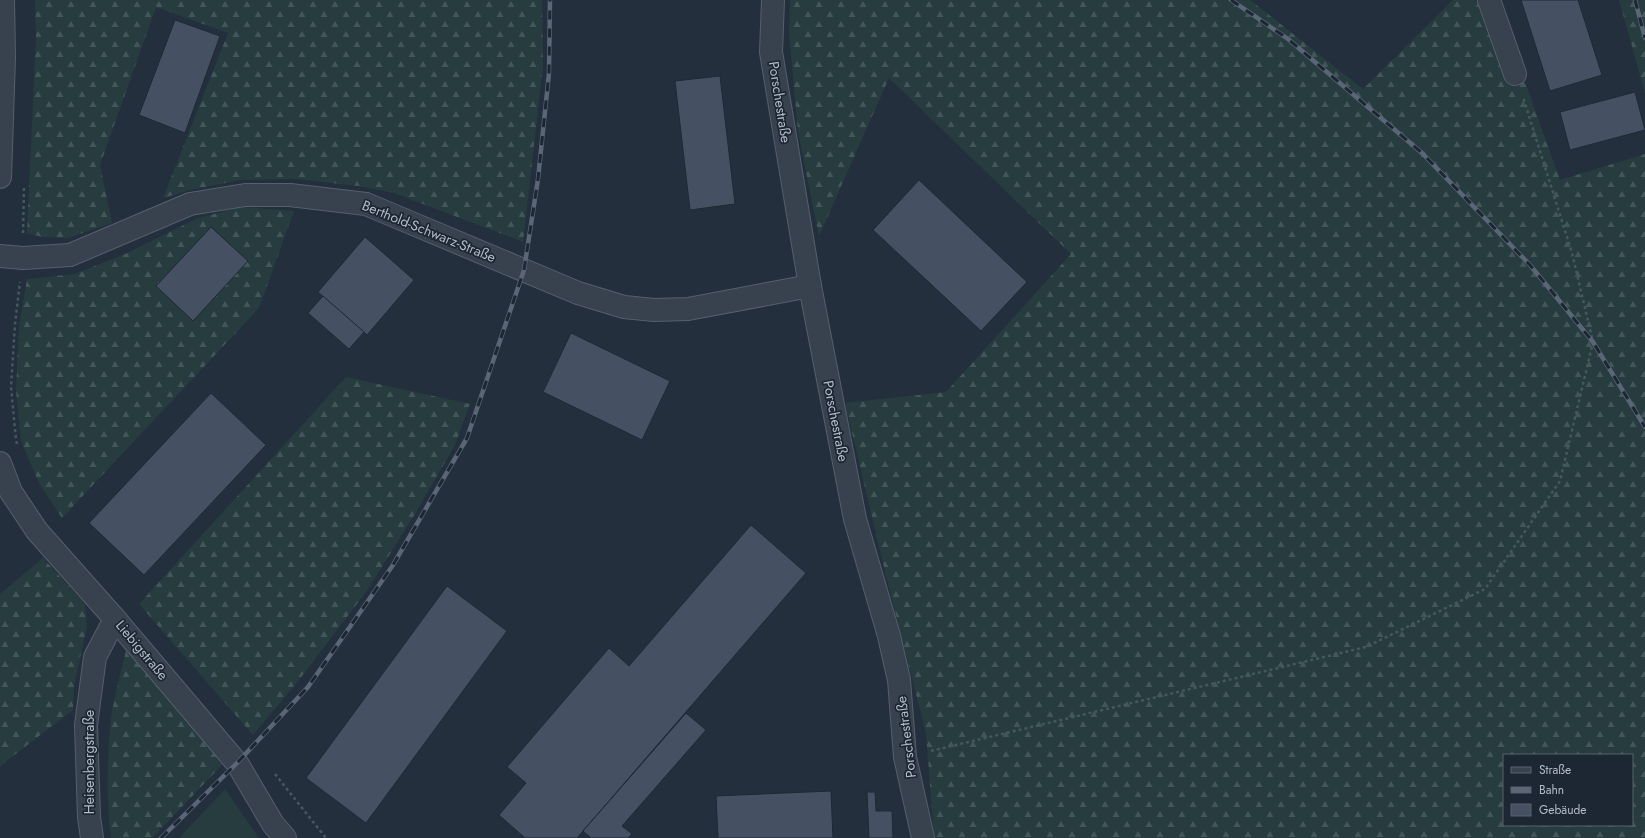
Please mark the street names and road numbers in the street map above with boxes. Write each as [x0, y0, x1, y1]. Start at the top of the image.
street label: Porschestraße [764, 60, 796, 144]
street label: Berthold-Schwarz-Straße [359, 195, 499, 267]
street label: Porschestraße [818, 379, 854, 463]
street label: Liebigstraße [111, 616, 173, 684]
street label: Porschestraße [891, 695, 921, 779]
street label: Heisenbergstraße [79, 710, 99, 814]

